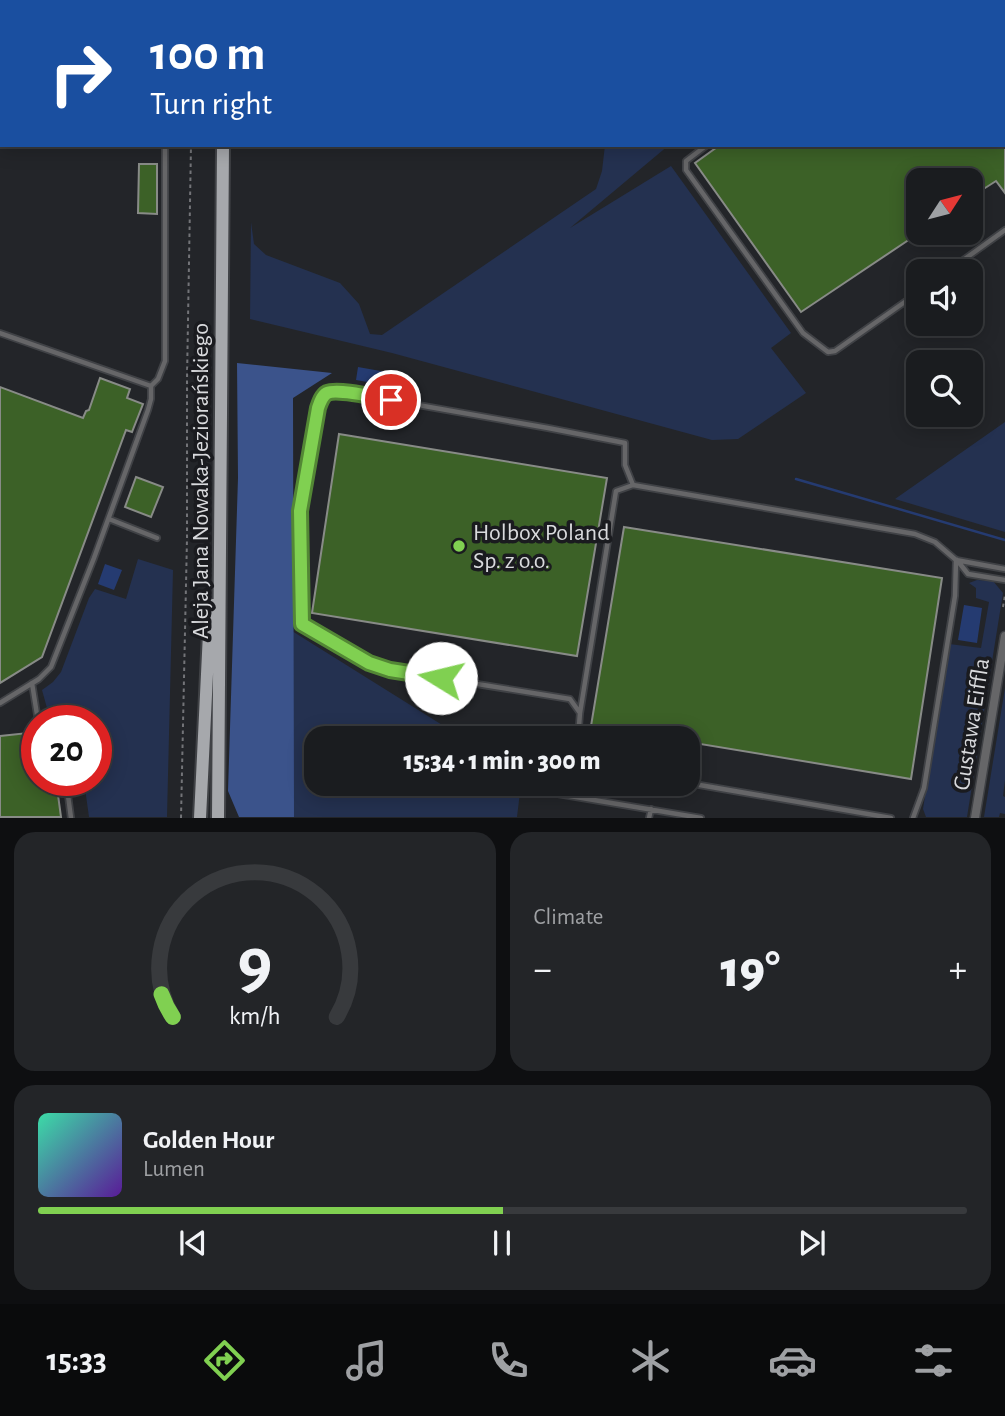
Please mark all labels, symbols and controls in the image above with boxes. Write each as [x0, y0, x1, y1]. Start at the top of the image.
icon: right [35, 28, 126, 119]
text: 100 m [150, 30, 266, 79]
text: Turn right [150, 88, 272, 120]
north arrow [906, 168, 984, 245]
map controls [906, 168, 983, 427]
button: sound [906, 259, 983, 336]
street label: Aleja Jana Nowaka-Jeziorańskiego [189, 323, 213, 639]
button: search [906, 350, 983, 427]
pin [361, 370, 421, 430]
icon: arrive [372, 381, 410, 419]
place label: Holbox Poland Sp. z o.o. [473, 521, 610, 573]
marker: Holbox Poland Sp. z o.o. [451, 538, 467, 554]
position arrow [404, 641, 478, 715]
street label: Gustawa Eiffla [950, 656, 994, 792]
speed limit sign: 20 [21, 705, 112, 796]
text: 15:34 · 1 min · 300 m [403, 748, 601, 774]
text: Climate [534, 906, 603, 929]
text: 9 [237, 930, 272, 1003]
text: 19° [720, 944, 780, 996]
text: − [534, 951, 552, 989]
text: + [949, 951, 967, 989]
text: km/h [229, 1004, 281, 1029]
text: Golden Hour [143, 1127, 274, 1153]
text: Lumen [143, 1158, 205, 1181]
icon: previous [174, 1224, 212, 1262]
icon: pause [483, 1224, 521, 1262]
icon: next [793, 1224, 831, 1262]
icon: directions [200, 1336, 249, 1385]
icon: music [342, 1336, 391, 1385]
icon: phone [484, 1336, 533, 1385]
icon: climate [626, 1336, 675, 1385]
icon: car [768, 1336, 817, 1385]
icon: filters [909, 1336, 958, 1385]
text: 15:33 [46, 1344, 107, 1376]

